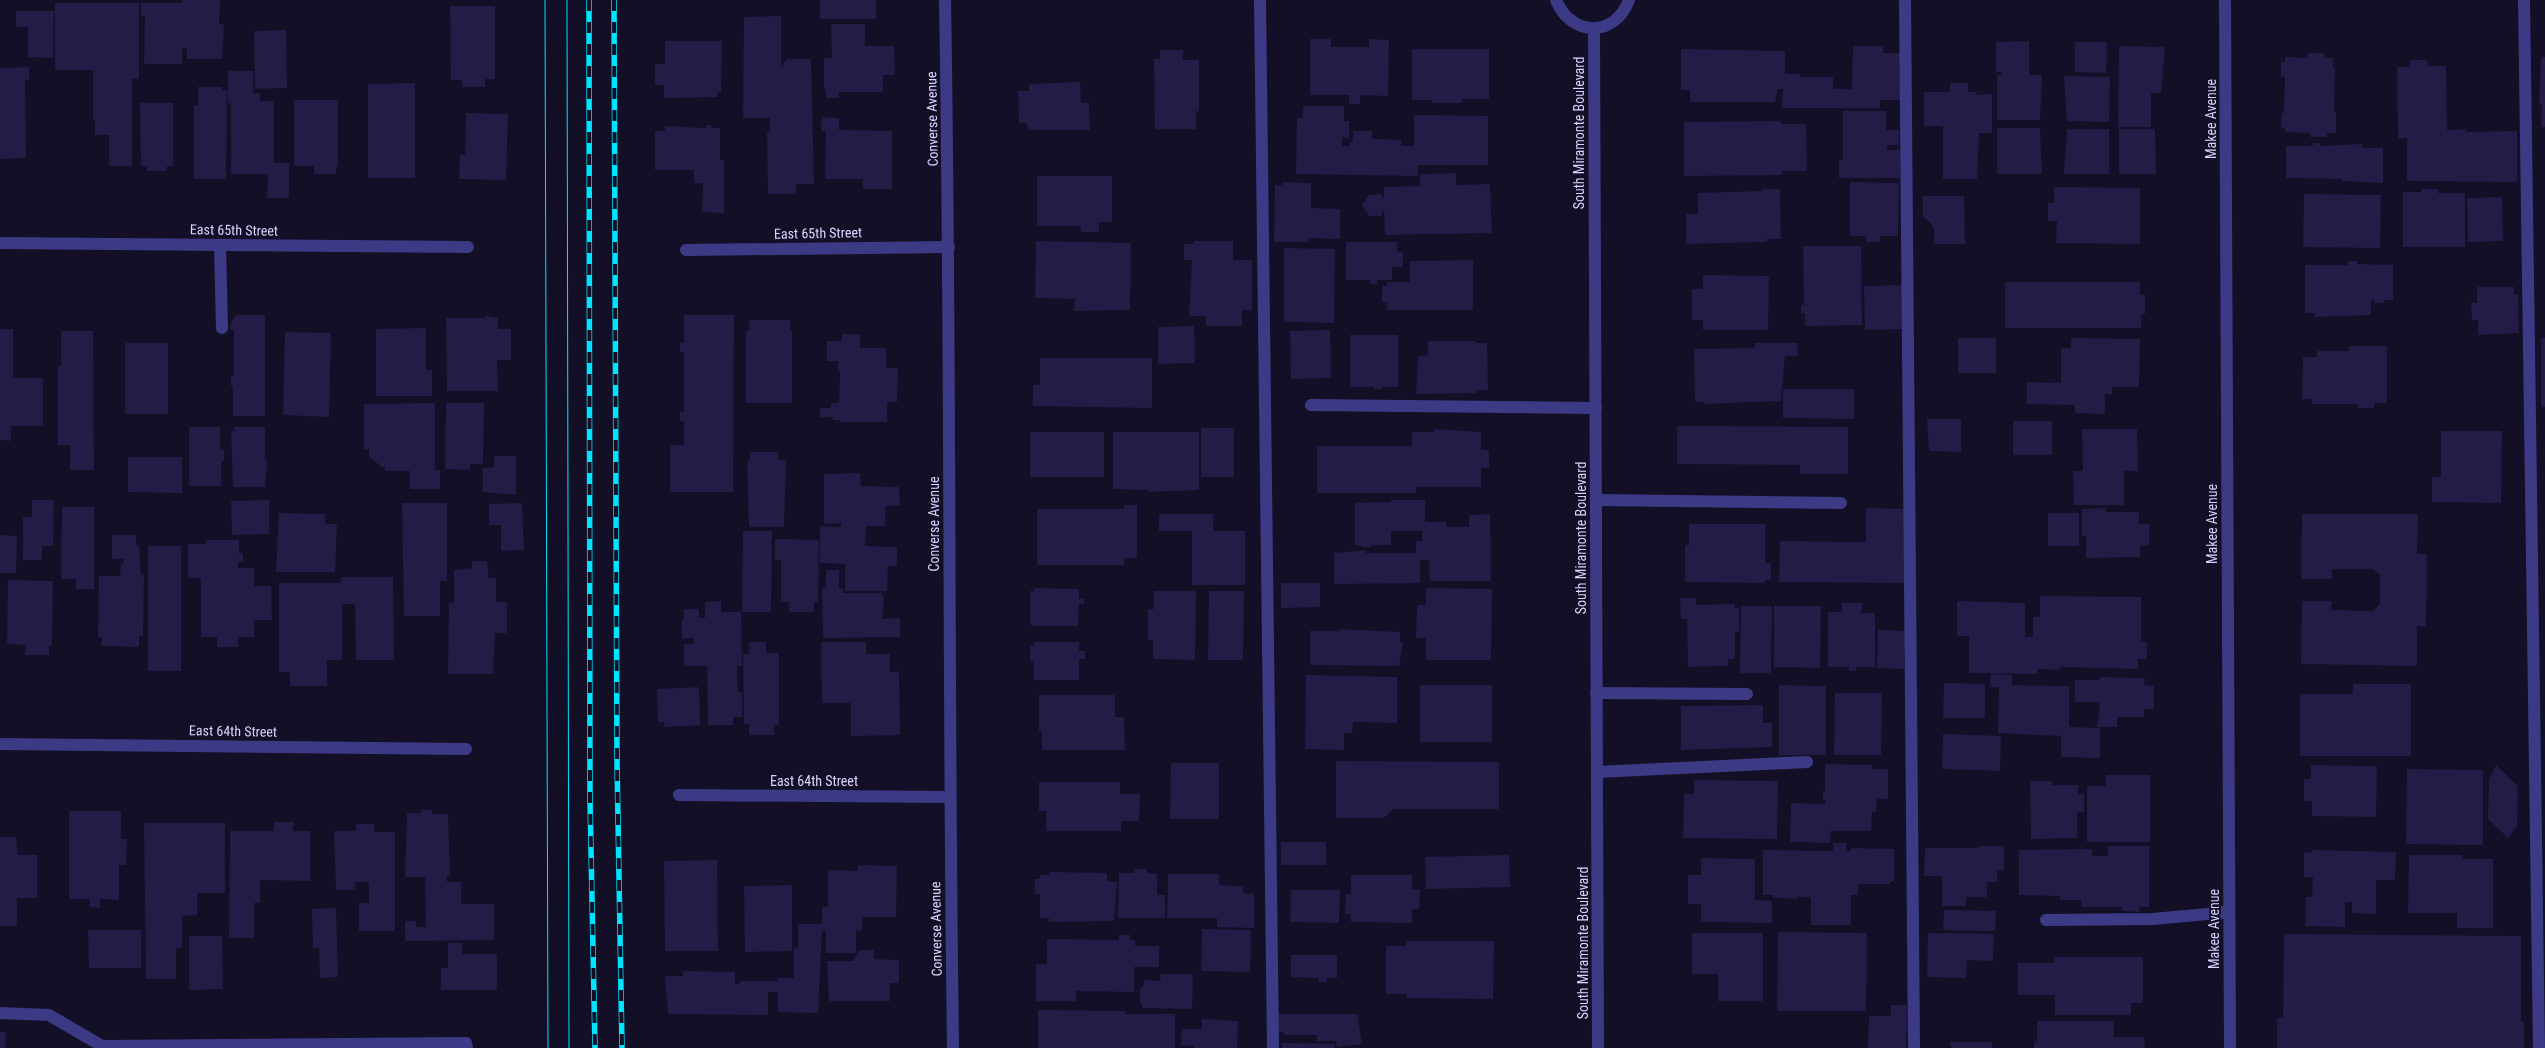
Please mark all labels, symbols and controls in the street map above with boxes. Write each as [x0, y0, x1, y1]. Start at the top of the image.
street label: South Miramonte Boulevard [1571, 57, 1587, 209]
street label: Converse Avenue [923, 71, 941, 167]
street label: Makee Avenue [2203, 79, 2219, 159]
street label: East 65th Street [190, 221, 278, 239]
street label: East 65th Street [774, 224, 862, 242]
street label: South Miramonte Boulevard [1573, 462, 1589, 614]
street label: Converse Avenue [926, 476, 942, 571]
street label: Makee Avenue [2204, 484, 2220, 564]
street label: East 64th Street [189, 722, 277, 740]
street label: East 64th Street [770, 773, 858, 789]
street label: South Miramonte Boulevard [1575, 867, 1591, 1019]
street label: Converse Avenue [927, 881, 945, 977]
street label: Makee Avenue [2206, 889, 2222, 969]

